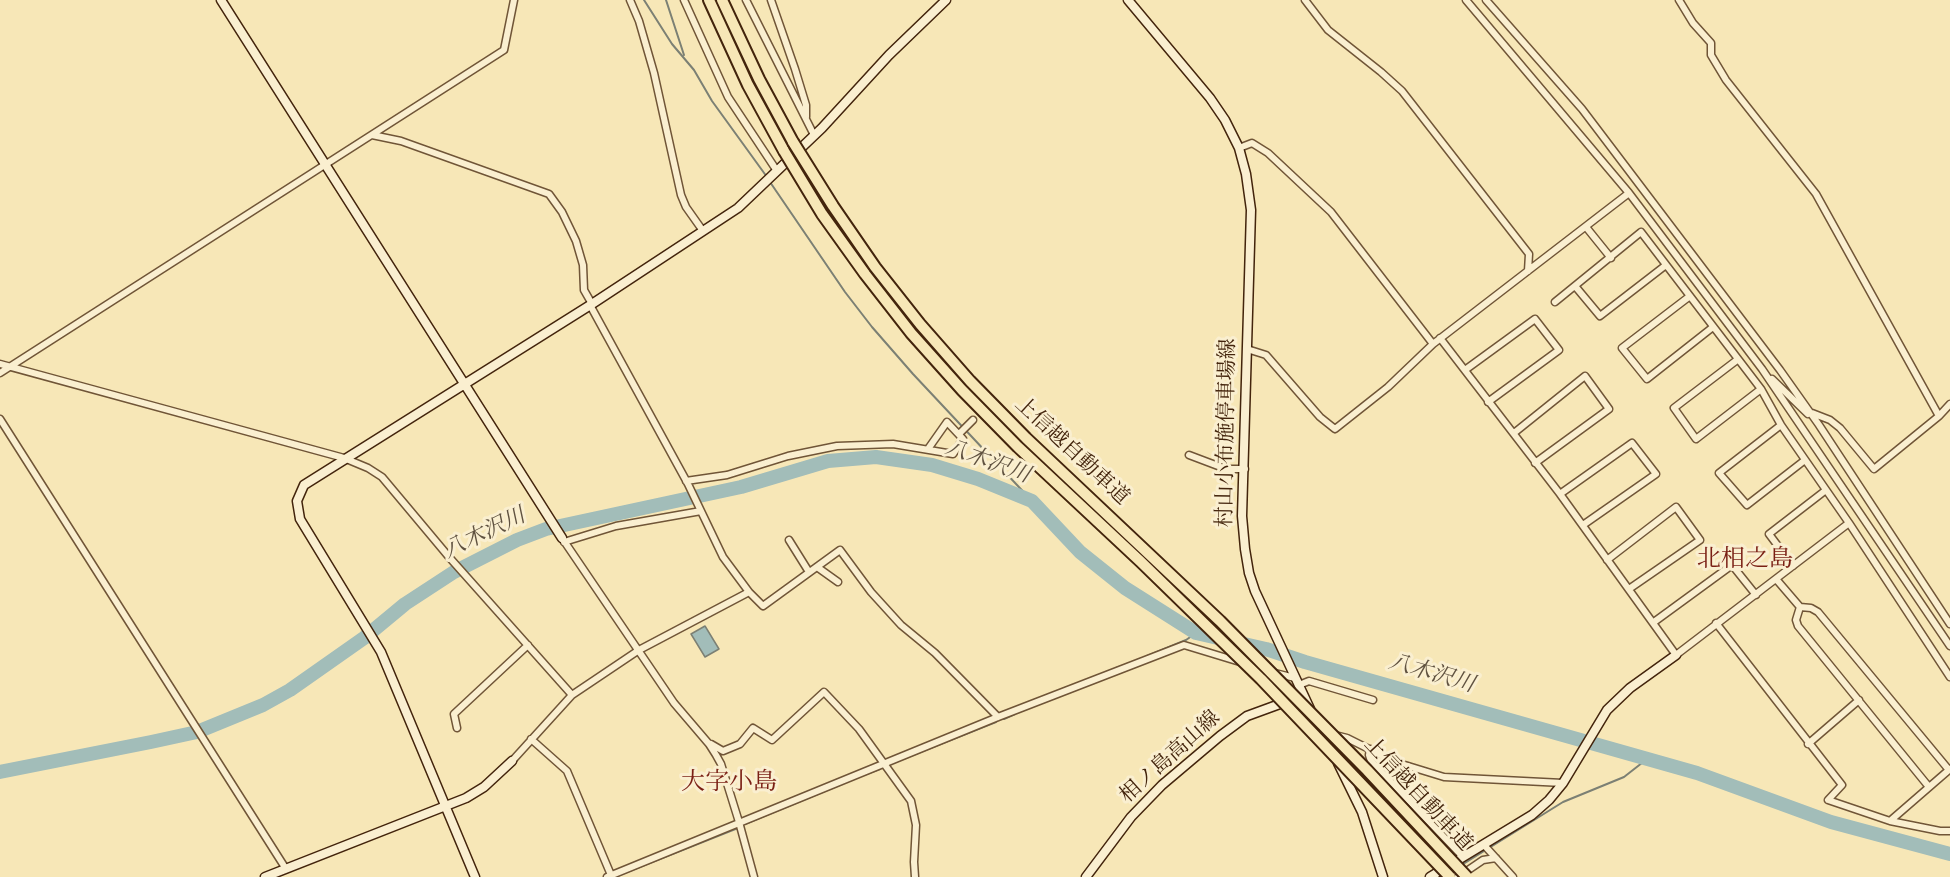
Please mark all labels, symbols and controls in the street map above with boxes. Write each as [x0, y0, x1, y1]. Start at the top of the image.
street label: 村山小布施停車場線 [1214, 338, 1242, 528]
street label: 上信越自動車道 [1009, 393, 1133, 511]
water label: 八木沢川 [941, 436, 1033, 490]
water label: 八木沢川 [440, 504, 530, 566]
district label: 北相之島 [1697, 547, 1793, 575]
water label: 八木沢川 [1385, 650, 1477, 700]
street label: 相ノ島高山線 [1116, 706, 1226, 810]
street label: 上信越自動車道 [1358, 733, 1476, 857]
district label: 大字小島 [681, 770, 777, 798]

